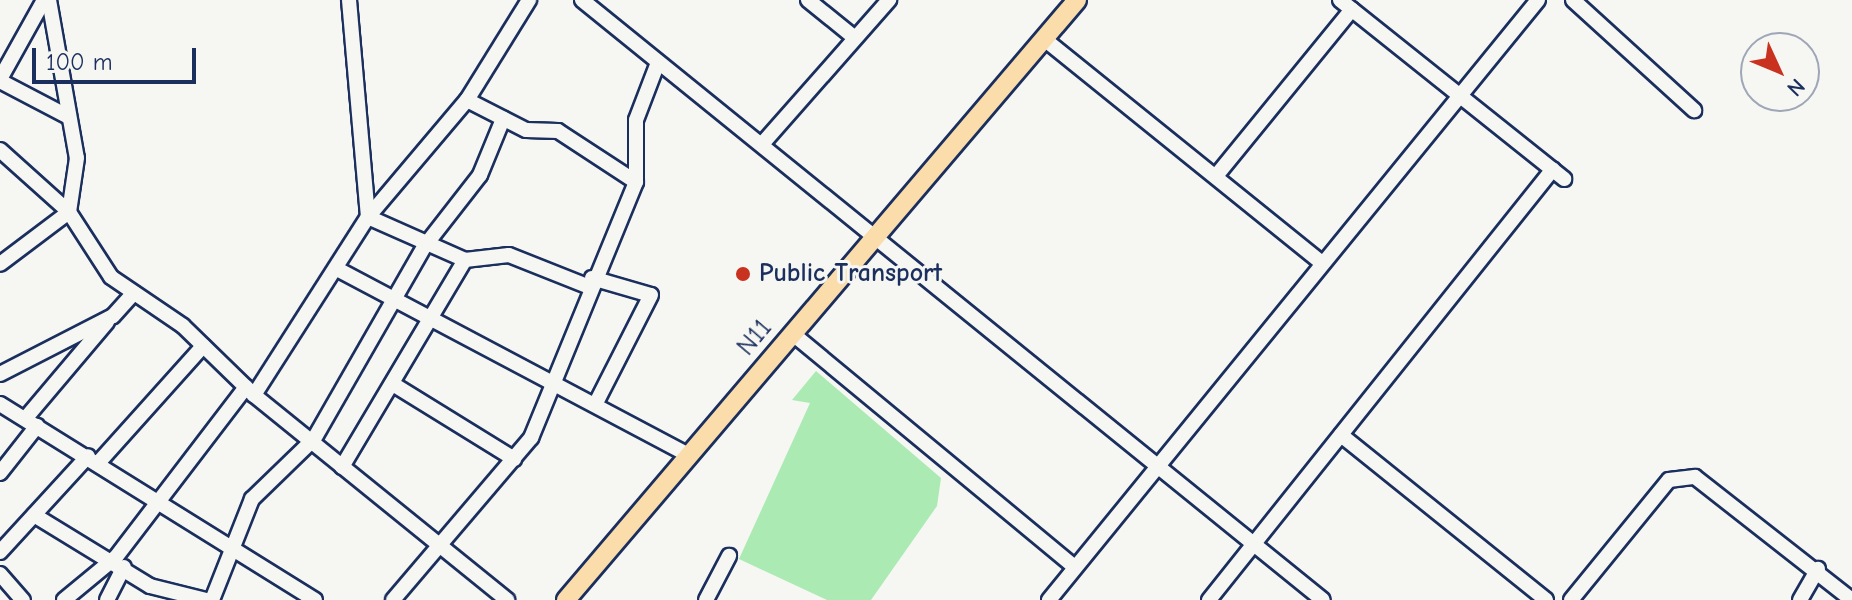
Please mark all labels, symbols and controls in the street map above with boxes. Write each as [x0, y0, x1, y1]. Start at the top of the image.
scale bar [36, 32, 200, 82]
north arrow [1740, 32, 1820, 112]
text: 100 m [46, 48, 113, 76]
text: N [1781, 73, 1810, 101]
place label: Public Transport [759, 258, 942, 290]
marker: Public Transport [734, 265, 752, 283]
street label: N11 [731, 314, 779, 362]

